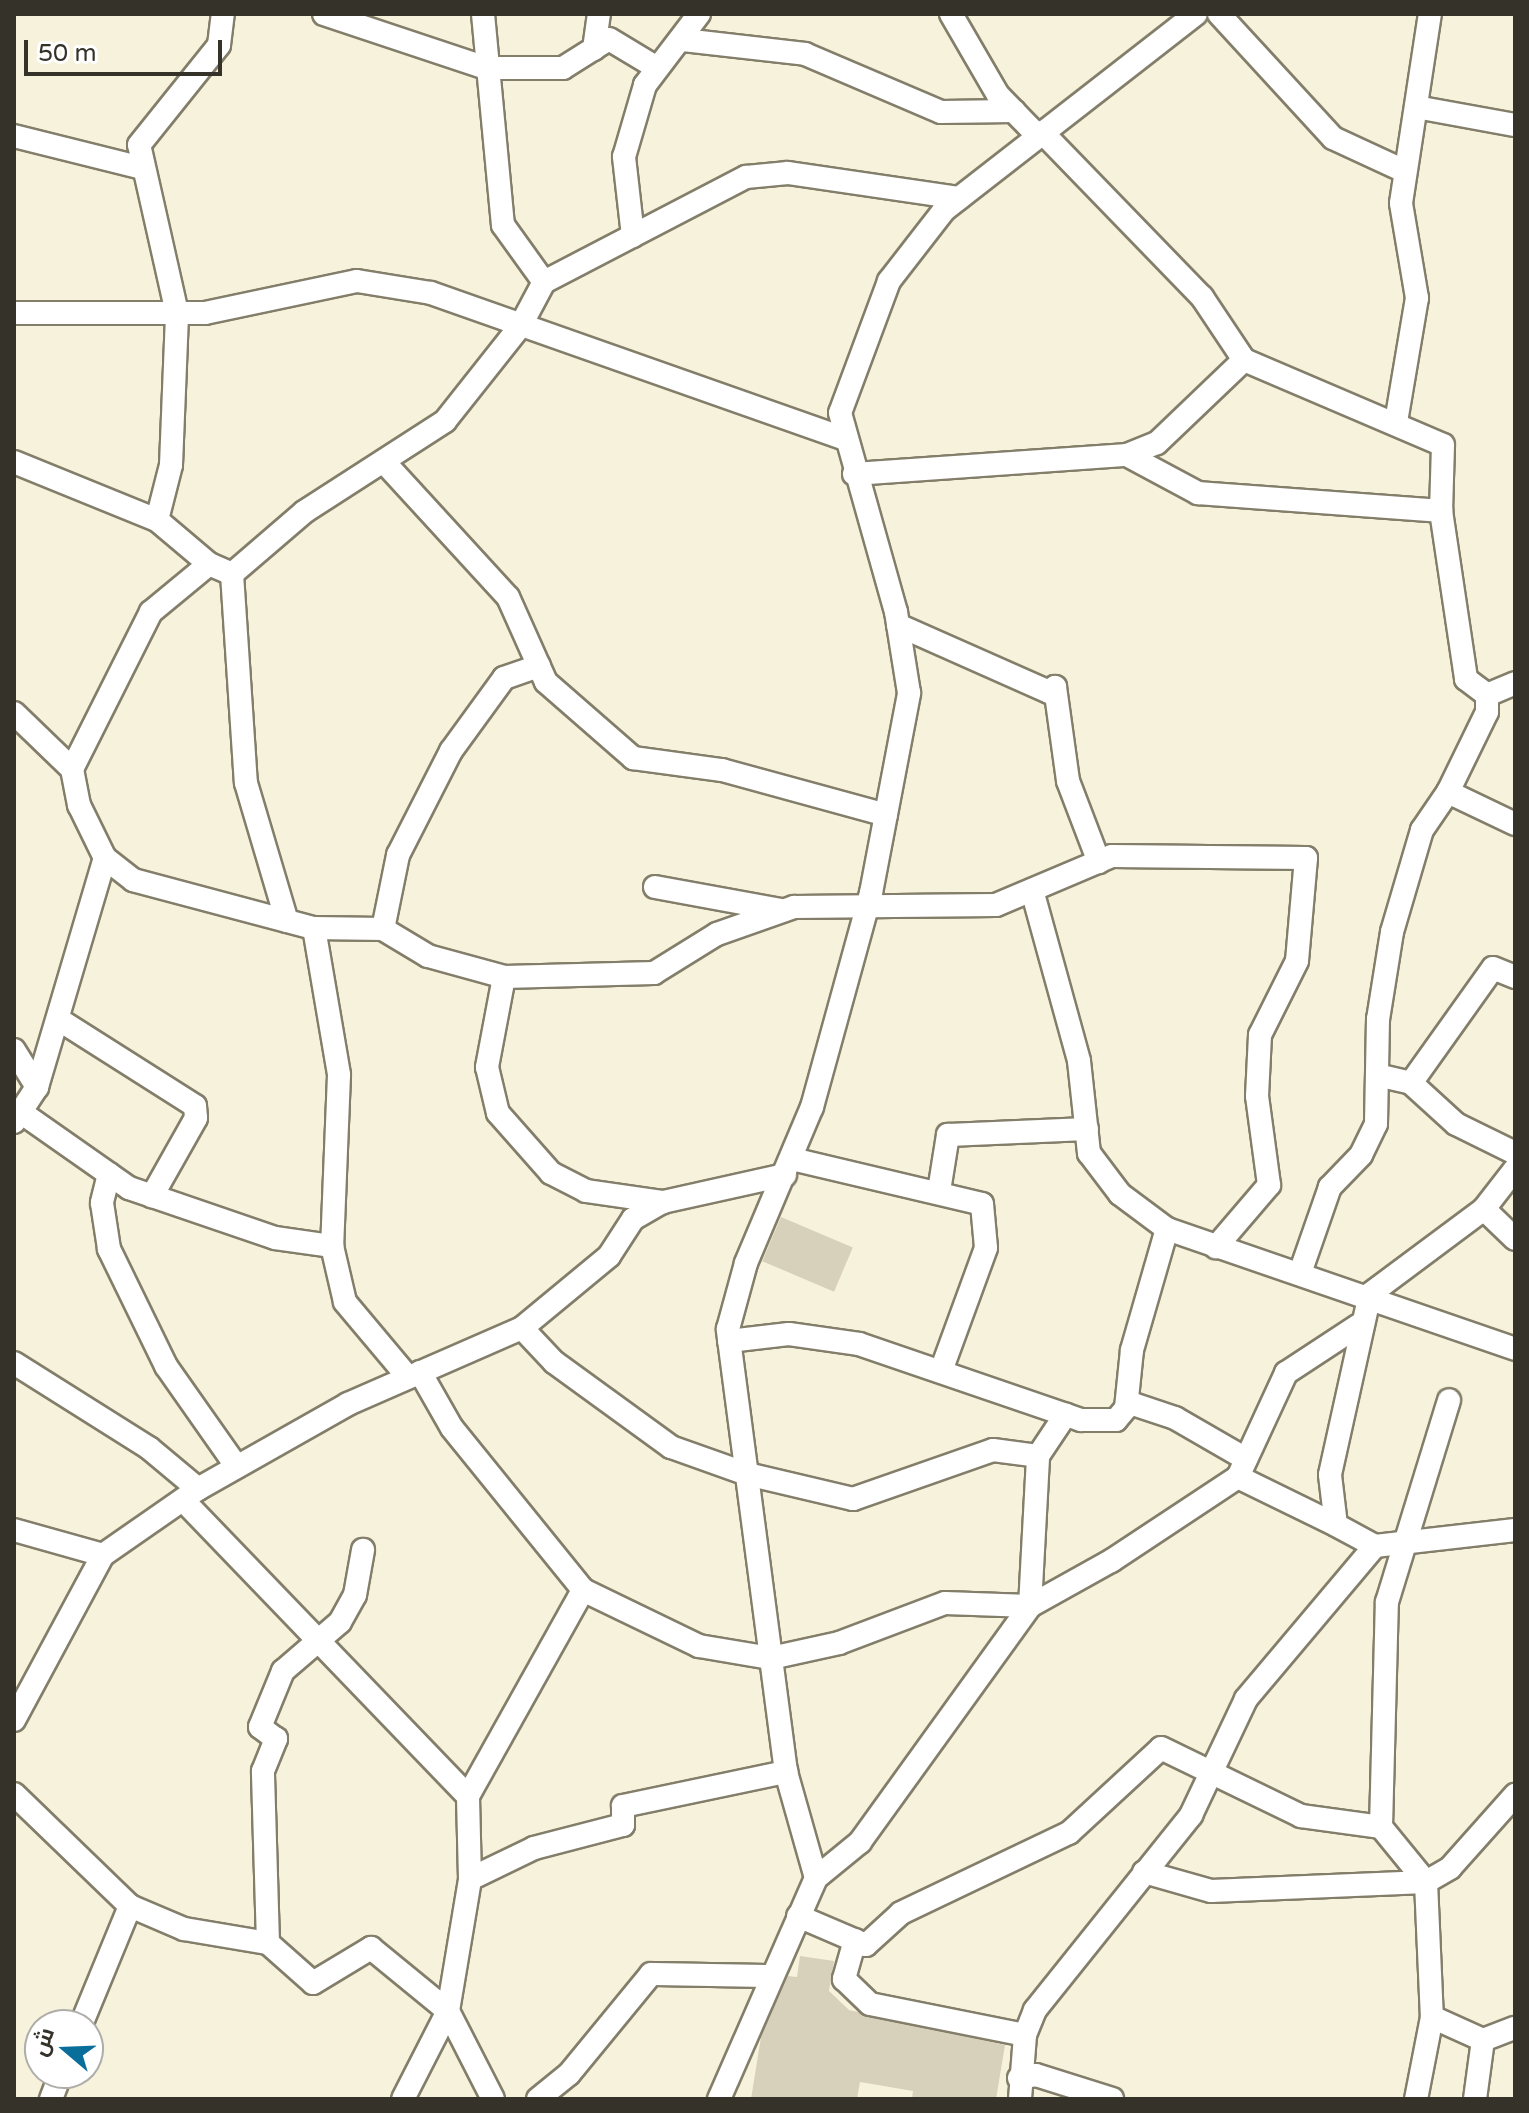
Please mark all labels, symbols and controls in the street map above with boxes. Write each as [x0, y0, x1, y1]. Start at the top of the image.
scale bar [28, 24, 226, 74]
text: 50 m [38, 39, 96, 68]
north arrow [24, 2009, 104, 2089]
text: ش [26, 2024, 60, 2059]

